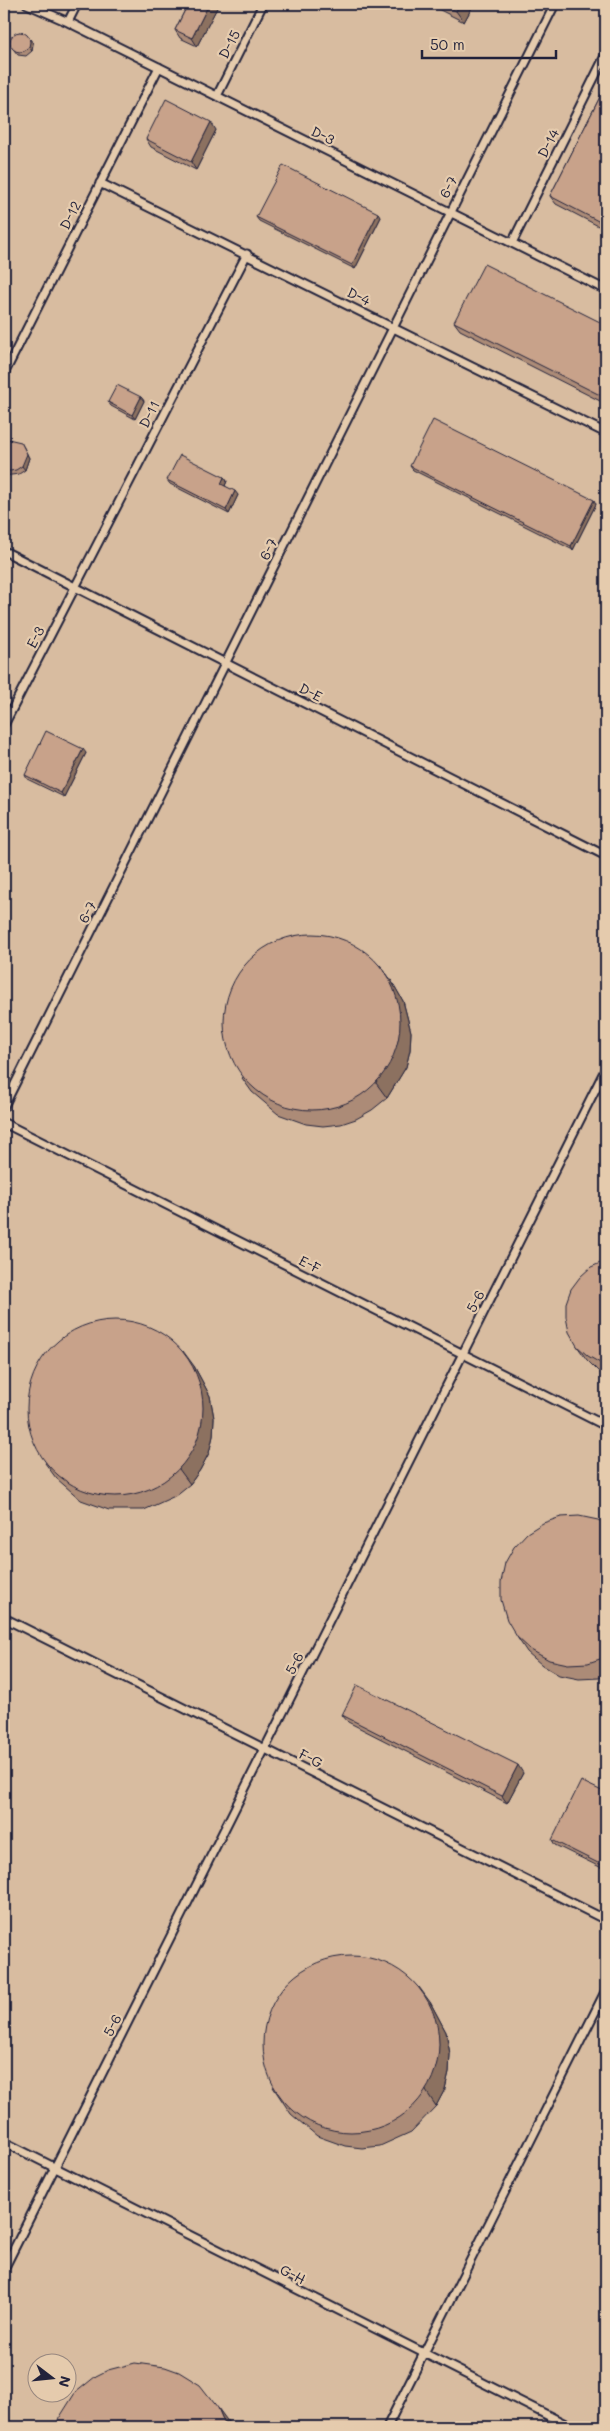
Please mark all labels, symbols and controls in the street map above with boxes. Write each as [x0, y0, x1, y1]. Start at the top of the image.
street label: D-15 [214, 26, 244, 62]
scale bar [422, 28, 556, 60]
text: 50 m [430, 34, 465, 54]
street label: D-3 [308, 121, 338, 149]
street label: D-14 [533, 125, 564, 161]
street label: 6-7 [435, 173, 462, 201]
street label: D-12 [55, 198, 85, 232]
street label: D-4 [344, 282, 375, 310]
street label: D-11 [134, 397, 164, 431]
street label: 6-7 [255, 535, 281, 563]
street label: E-3 [22, 623, 48, 651]
street label: D-E [296, 678, 326, 706]
street label: 6-7 [74, 898, 101, 926]
street label: E-F [296, 1251, 324, 1277]
street label: 5-6 [461, 1287, 489, 1315]
street label: 5-6 [280, 1649, 308, 1677]
street label: F-G [296, 1744, 326, 1772]
street label: 5-6 [98, 2011, 126, 2039]
street label: G-H [277, 2260, 309, 2288]
north arrow [28, 2354, 78, 2404]
text: N [54, 2374, 76, 2389]

